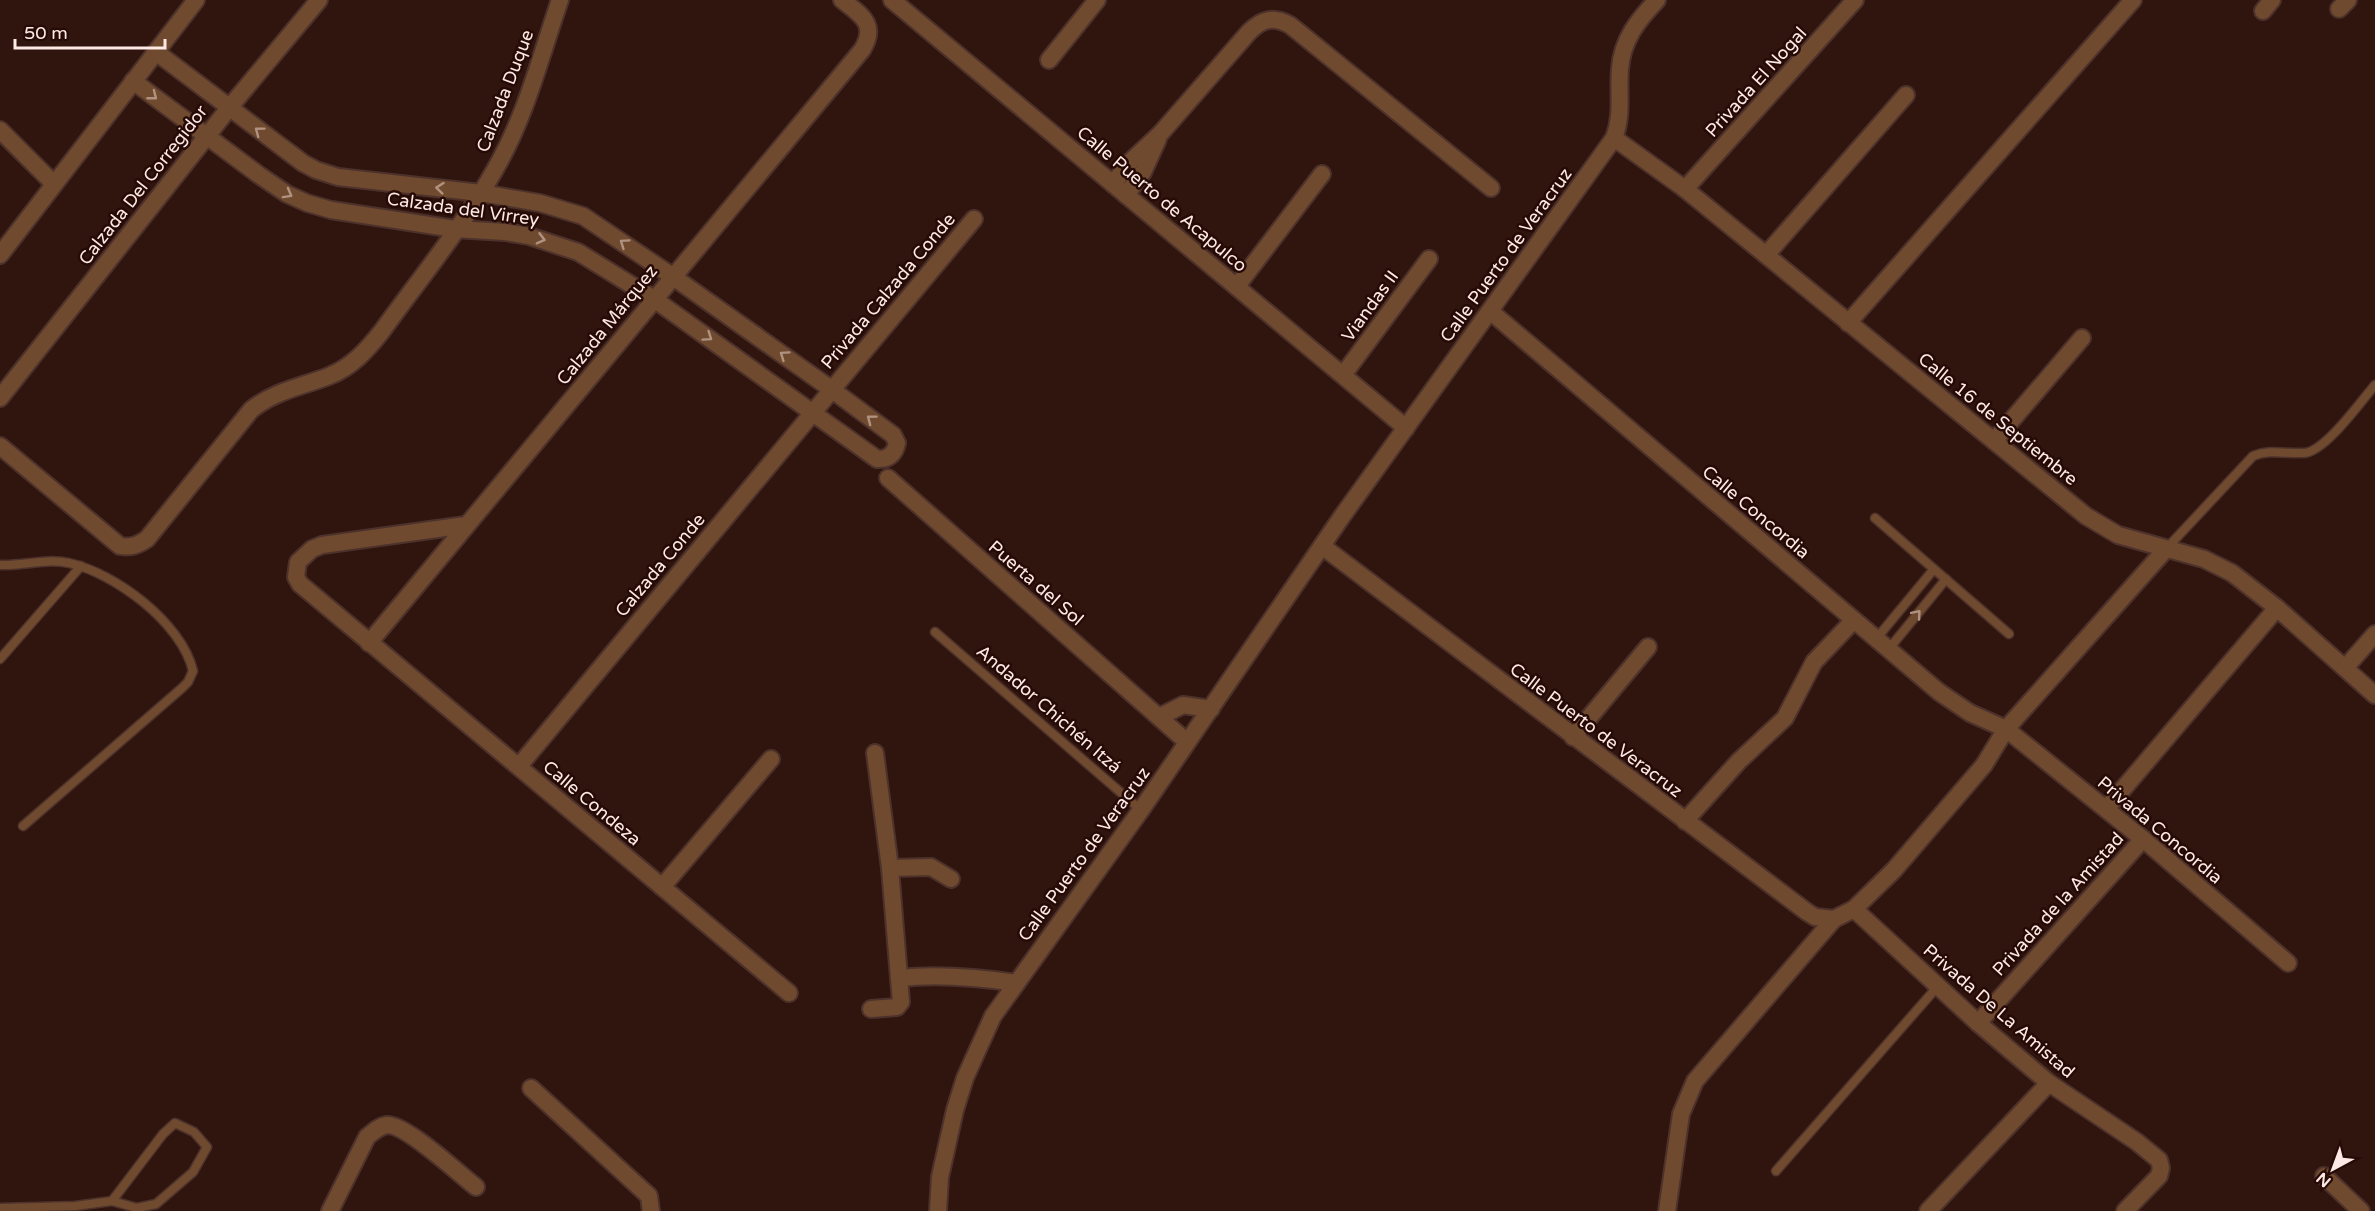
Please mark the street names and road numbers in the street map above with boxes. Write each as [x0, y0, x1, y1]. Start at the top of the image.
street label: Privada El Nogal [1701, 22, 1811, 142]
street label: Calzada Duque [472, 27, 538, 155]
street label: Calzada Del Corregidor [74, 101, 212, 269]
street label: Calle Puerto de Acapulco [1072, 121, 1252, 277]
street label: Calle Puerto de Veracruz [1435, 163, 1577, 346]
street label: Calzada del Virrey [386, 187, 541, 231]
street label: Privada Calzada Conde [816, 208, 960, 374]
street label: Calzada Márquez [552, 261, 662, 389]
street label: Viandas II [1337, 266, 1403, 346]
street label: Calle 16 de Septiembre [1914, 348, 2082, 490]
street label: Calle Concordia [1698, 461, 1814, 563]
street label: Calzada Conde [610, 509, 710, 621]
street label: Puerta del Sol [984, 536, 1088, 630]
street label: Andador Chichén Itzá [972, 640, 1126, 778]
street label: Calle Puerto de Veracruz [1505, 658, 1687, 802]
street label: Calle Condeza [538, 756, 646, 850]
street label: Calle Puerto de Veracruz [1013, 762, 1155, 945]
street label: Privada Concordia [2093, 771, 2227, 889]
street label: Privada de la Amistad [1988, 828, 2128, 980]
street label: Privada De La Amistad [1919, 939, 2079, 1083]

